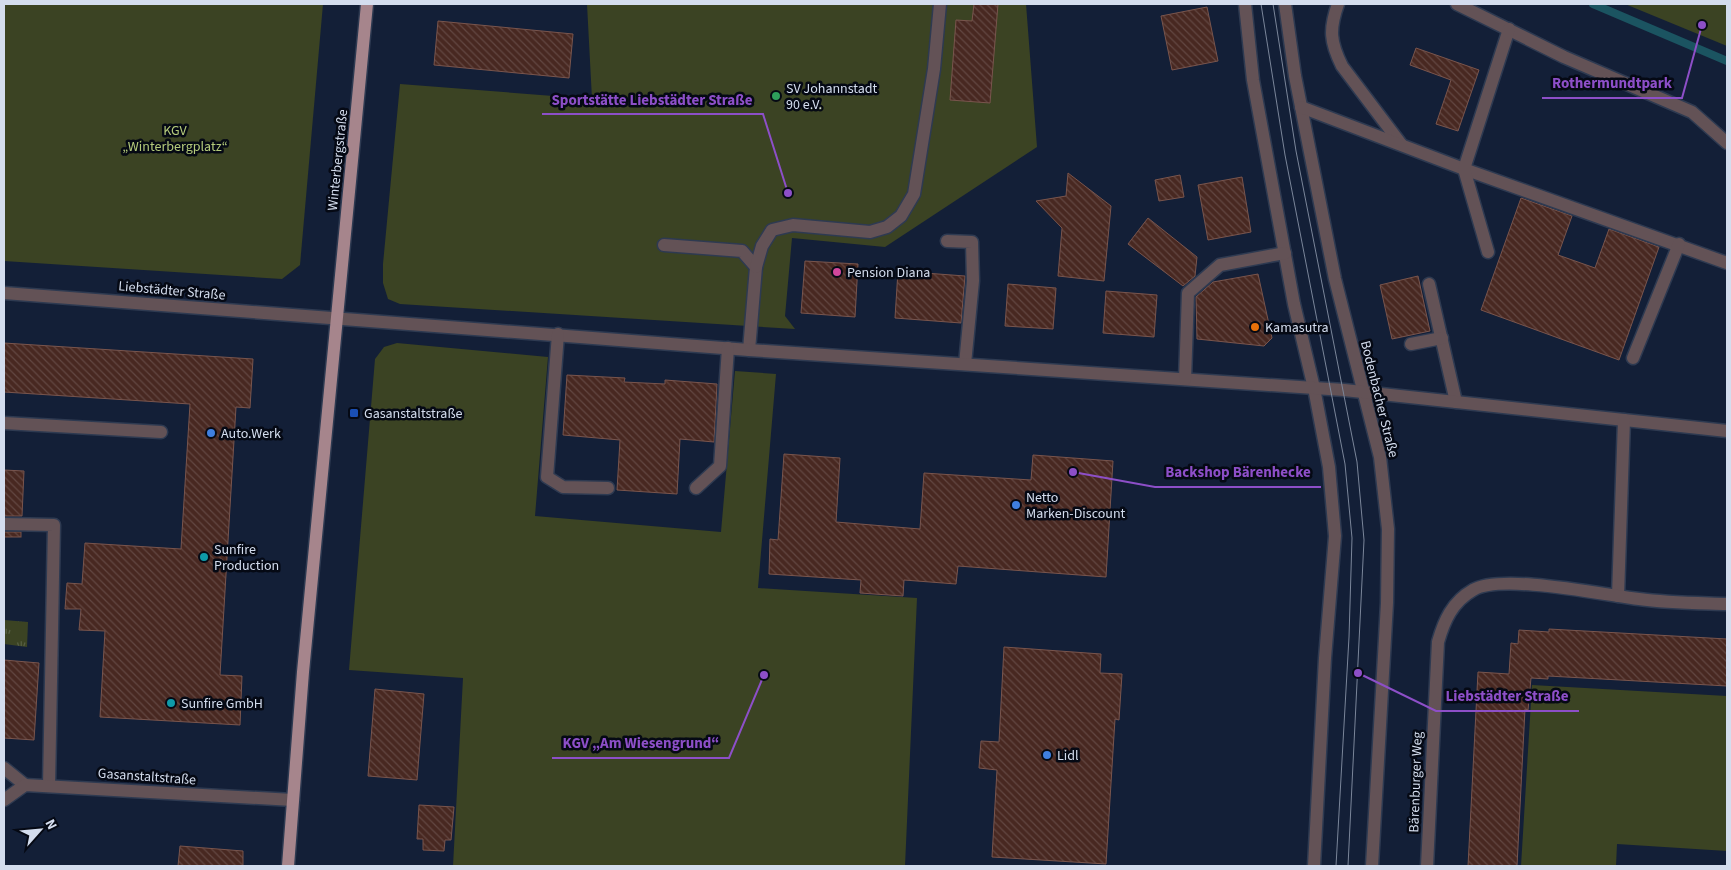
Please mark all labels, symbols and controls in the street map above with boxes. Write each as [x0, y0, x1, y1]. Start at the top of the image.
callout: Rothermundtpark [1542, 68, 1682, 98]
text: Rothermundtpark [1552, 73, 1673, 94]
place label: SV Johannstadt 90 e.V. [786, 79, 878, 115]
callout: Sportstätte Liebstädter Straße [542, 84, 763, 114]
text: Sportstätte Liebstädter Straße [552, 90, 753, 111]
marker: SV Johannstadt 90 e.V. [770, 90, 782, 102]
street label: Winterbergstraße [323, 108, 353, 212]
park label: KGV „Winterbergplatz“ [122, 121, 228, 157]
place label: Pension Diana [847, 263, 930, 283]
marker: Pension Diana [831, 266, 843, 278]
street label: Liebstädter Straße [118, 276, 226, 306]
place label: Kamasutra [1265, 318, 1329, 338]
marker: Kamasutra [1249, 321, 1261, 333]
street label: Bodenbacher Straße [1355, 339, 1403, 460]
place label: Gasanstaltstraße [364, 404, 462, 424]
marker: Gasanstaltstraße [348, 407, 360, 419]
place label: Auto.Werk [221, 424, 281, 444]
marker: Auto.Werk [205, 427, 217, 439]
callout: Backshop Bärenhecke [1155, 457, 1321, 487]
text: Backshop Bärenhecke [1165, 462, 1311, 483]
place label: Netto Marken-Discount [1026, 488, 1126, 524]
marker: Netto Marken-Discount [1010, 499, 1022, 511]
place label: Sunfire Production [214, 540, 279, 576]
marker: Sunfire Production [198, 551, 210, 563]
callout: Liebstädter Straße [1436, 681, 1579, 711]
text: Liebstädter Straße [1445, 686, 1569, 707]
place label: Sunfire GmbH [181, 694, 263, 714]
marker: Sunfire GmbH [165, 697, 177, 709]
callout: KGV „Am Wiesengrund“ [552, 728, 729, 758]
street label: Bärenburger Weg [1404, 731, 1428, 833]
text: KGV „Am Wiesengrund“ [563, 733, 719, 754]
place label: Lidl [1057, 746, 1079, 766]
marker: Lidl [1041, 749, 1053, 761]
street label: Gasanstaltstraße [97, 764, 197, 790]
north arrow [15, 805, 65, 855]
text: N [40, 816, 62, 833]

